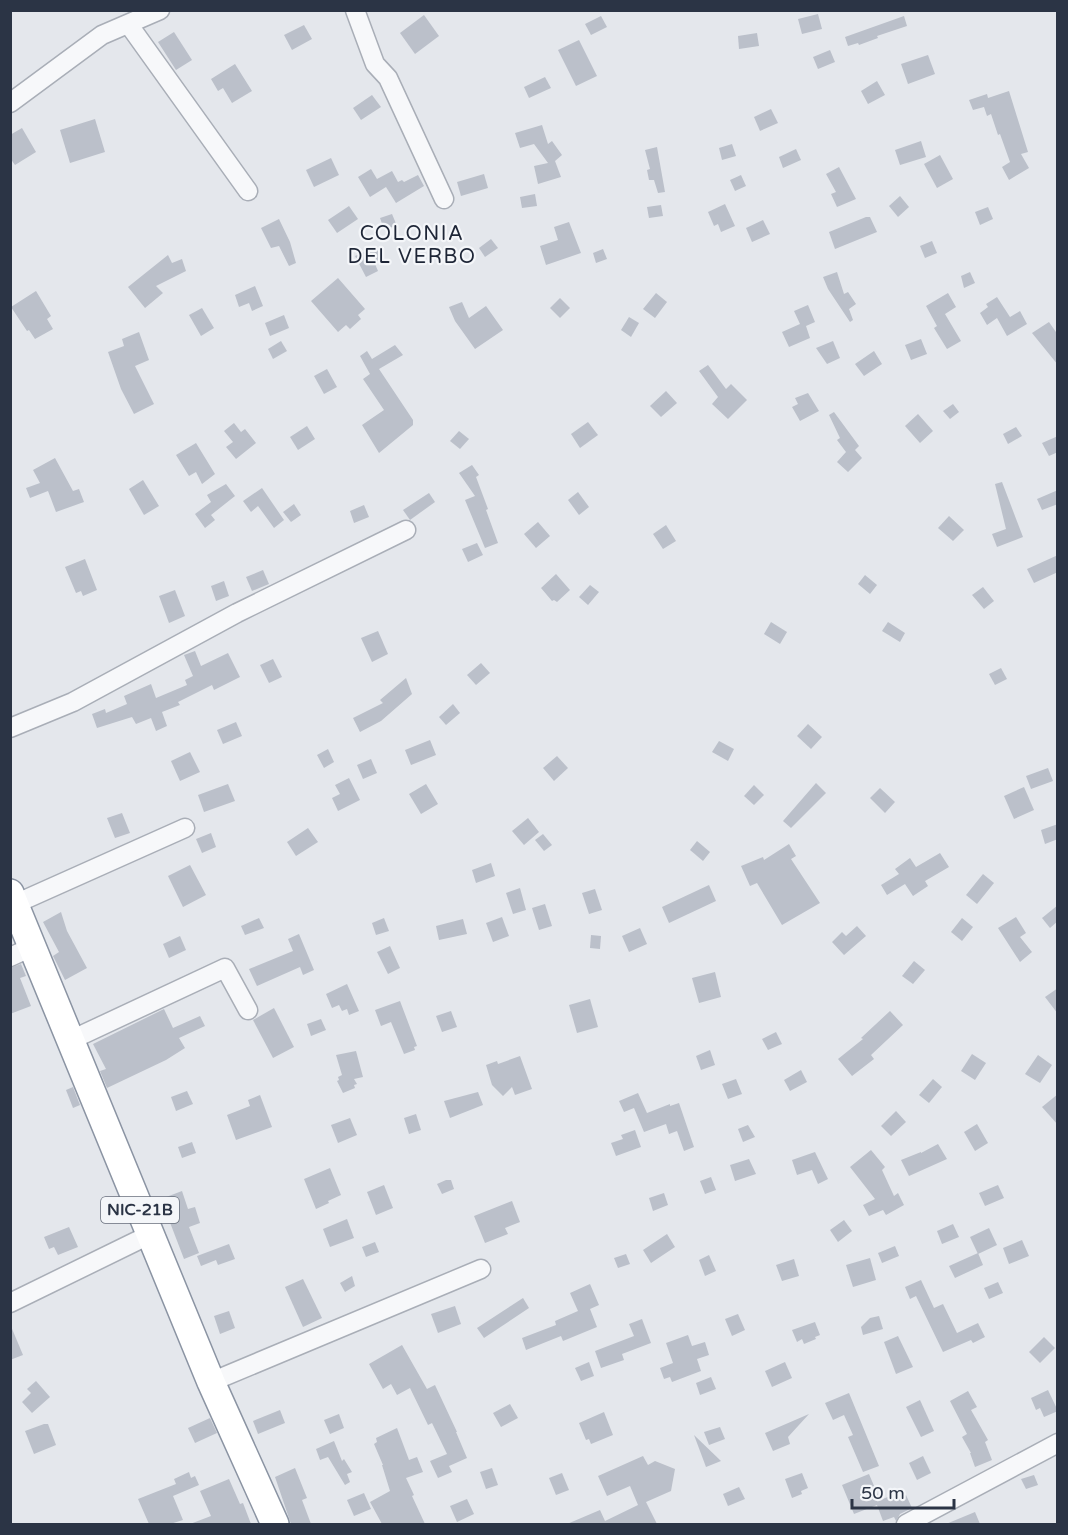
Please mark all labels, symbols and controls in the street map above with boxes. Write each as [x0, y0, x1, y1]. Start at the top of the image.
district label: COLONIA DEL VERBO [348, 222, 476, 269]
road number: NIC-21B [101, 1197, 179, 1223]
scale bar [852, 1472, 954, 1510]
text: 50 m [861, 1482, 905, 1504]

